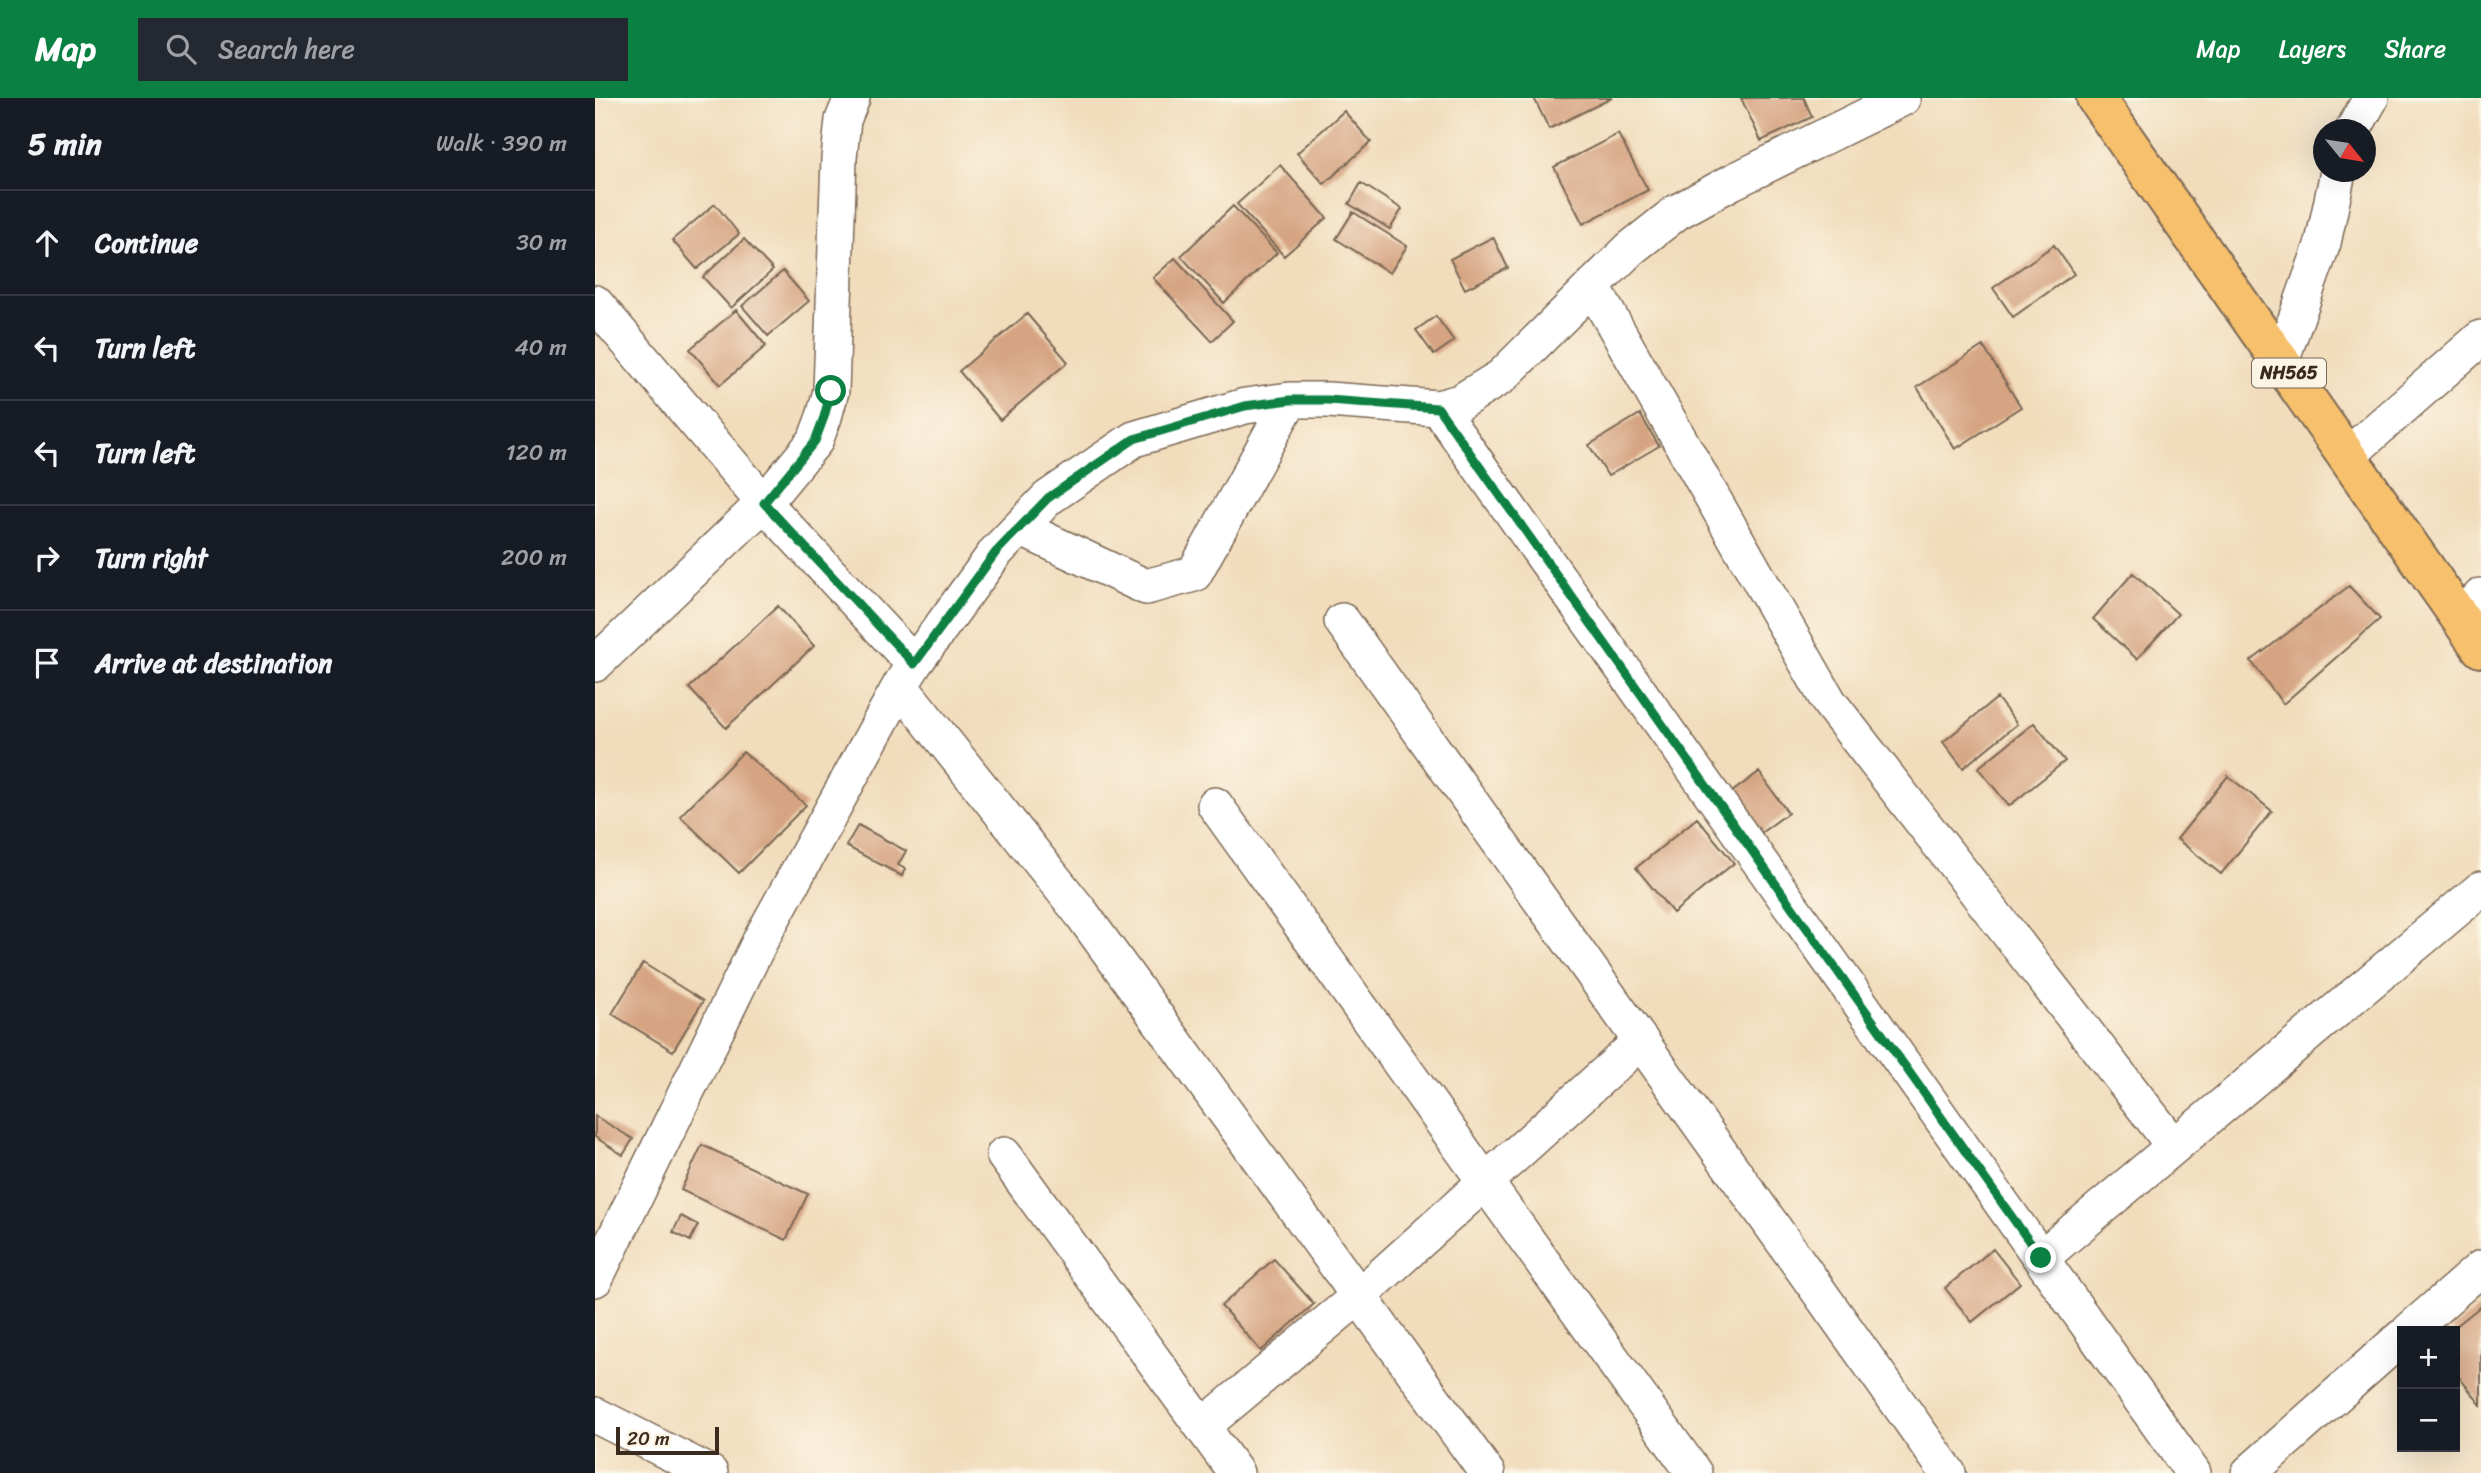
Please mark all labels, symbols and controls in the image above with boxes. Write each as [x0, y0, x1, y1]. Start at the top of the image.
search box [138, 18, 628, 81]
text: Map [35, 20, 96, 78]
text: Search here [218, 26, 355, 72]
text: Map [2196, 28, 2241, 70]
text: Layers [2279, 28, 2346, 70]
text: Share [2384, 28, 2446, 70]
icon: search [162, 30, 200, 68]
text: 5 min [28, 117, 102, 171]
north arrow [2313, 119, 2376, 182]
text: Walk · 390 m [436, 123, 567, 164]
text: Continue [95, 220, 198, 266]
text: 30 m [516, 222, 567, 263]
icon: ahead [28, 224, 66, 262]
text: Turn left [95, 325, 195, 371]
text: 40 m [514, 327, 567, 368]
icon: left [28, 329, 66, 367]
road number: NH565 [2252, 358, 2326, 388]
route start [815, 375, 846, 406]
text: Turn left [95, 430, 195, 476]
text: 120 m [506, 432, 567, 473]
icon: left [28, 434, 66, 472]
text: Turn right [95, 535, 208, 581]
text: 200 m [501, 537, 567, 578]
icon: right [28, 539, 66, 577]
text: Arrive at destination [95, 640, 332, 686]
icon: arrive [28, 644, 66, 682]
route end [2025, 1242, 2056, 1273]
map controls [2397, 1326, 2460, 1452]
button: + [2397, 1326, 2460, 1389]
button: − [2397, 1389, 2460, 1452]
text: 20 m [627, 1422, 670, 1455]
scale bar [616, 1424, 719, 1456]

